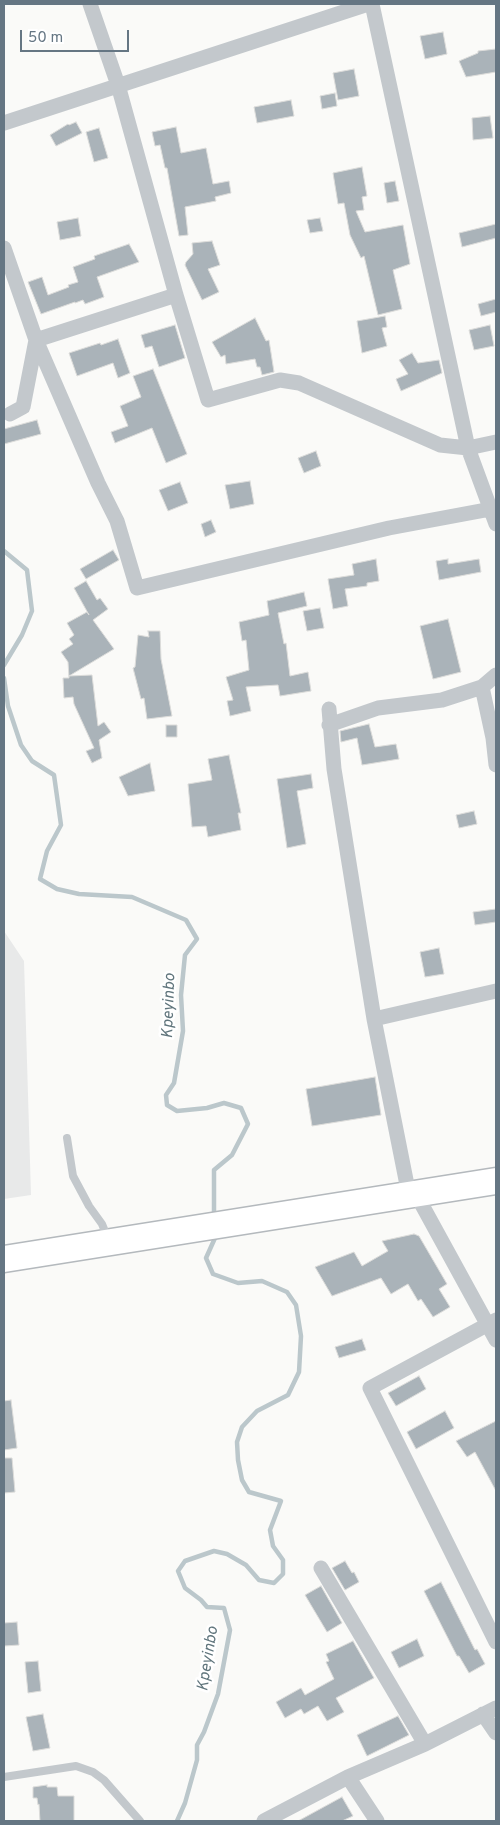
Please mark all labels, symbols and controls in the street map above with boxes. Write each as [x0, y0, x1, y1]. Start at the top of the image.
scale bar [22, 20, 131, 52]
text: 50 m [28, 29, 63, 48]
water label: Kpeyinbo [159, 973, 181, 1039]
water label: Kpeyinbo [194, 1625, 224, 1693]

